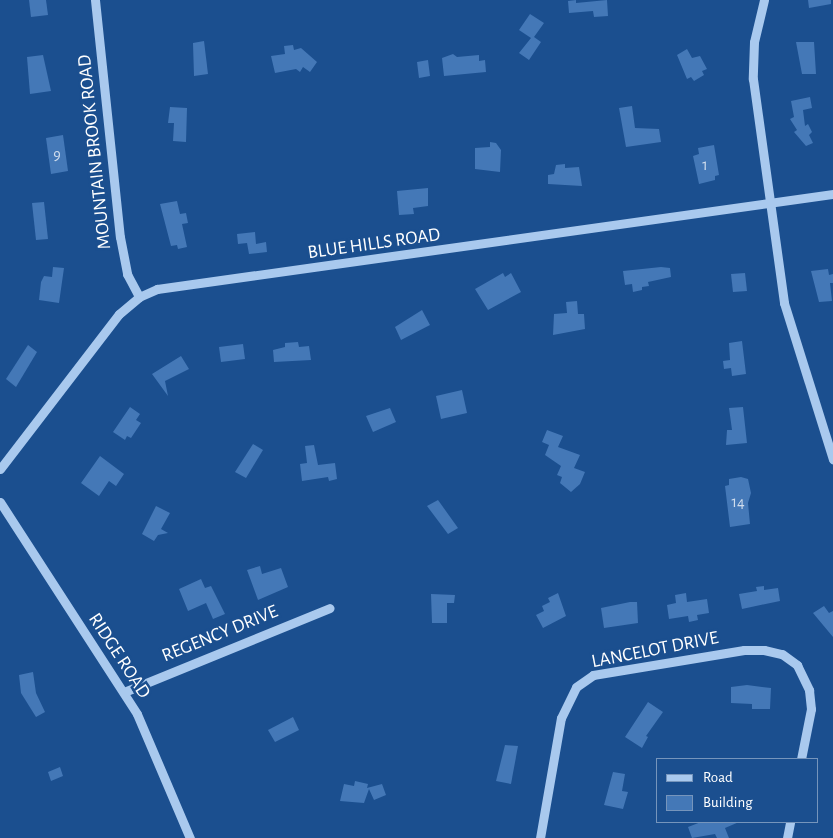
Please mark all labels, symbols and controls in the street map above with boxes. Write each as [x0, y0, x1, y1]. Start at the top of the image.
street label: MOUNTAIN BROOK ROAD [73, 53, 117, 251]
house number: 9 [53, 145, 61, 165]
house number: 1 [702, 155, 708, 175]
street label: BLUE HILLS ROAD [306, 223, 442, 265]
house number: 14 [731, 492, 745, 512]
street label: REGENCY DRIVE [159, 600, 281, 668]
street label: RIDGE ROAD [83, 609, 155, 703]
street label: LANCELOT DRIVE [589, 626, 721, 674]
legend [656, 758, 818, 823]
text: Road [703, 770, 733, 785]
text: Building [703, 795, 753, 810]

